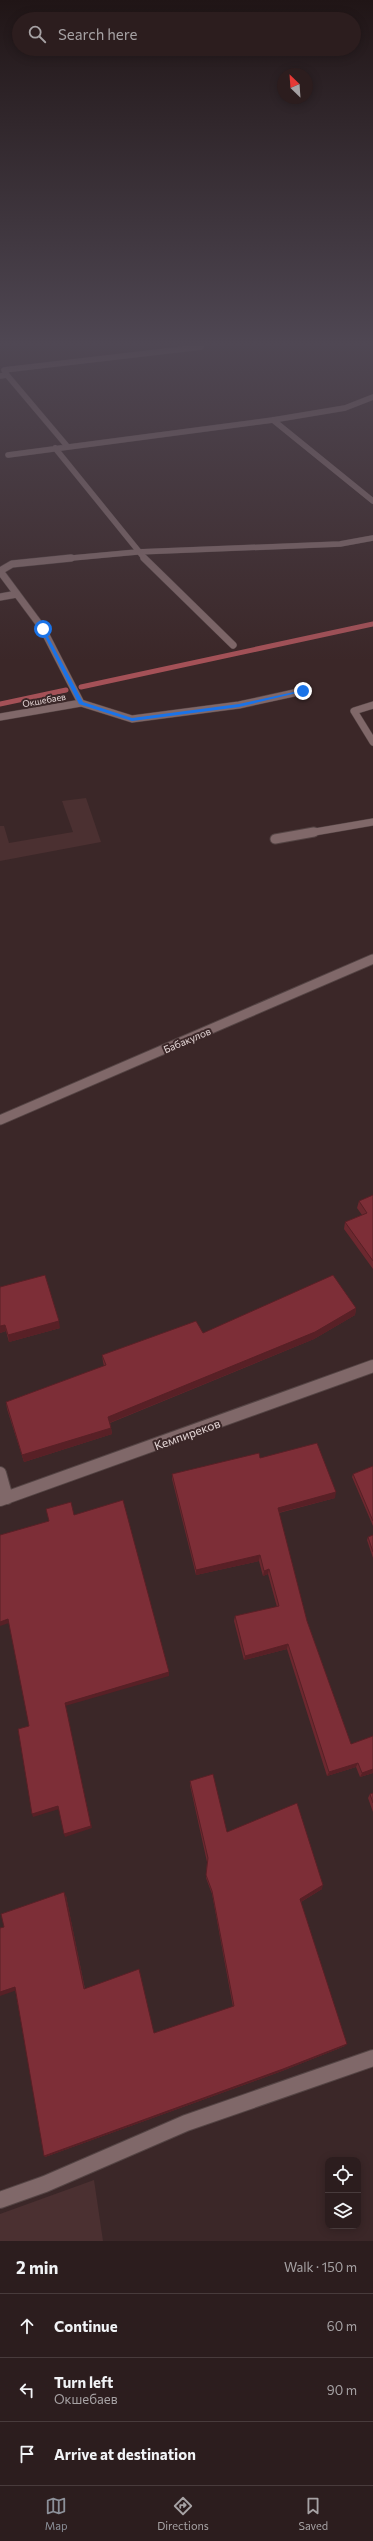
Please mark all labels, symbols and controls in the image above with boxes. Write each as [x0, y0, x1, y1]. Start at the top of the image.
search box [12, 12, 361, 56]
icon: search [26, 23, 48, 45]
text: Search here [58, 25, 137, 43]
north arrow [277, 68, 313, 104]
route start [34, 620, 52, 638]
route end [294, 682, 312, 700]
street label: Окшебаев [21, 691, 67, 709]
street label: Бабакулов [162, 1025, 212, 1055]
street label: Кемпиреков [152, 1416, 222, 1452]
map controls [325, 2157, 361, 2229]
button: locate [325, 2157, 361, 2193]
button: layers [325, 2193, 361, 2229]
text: 2 min [16, 2257, 58, 2278]
text: Walk · 150 m [284, 2259, 357, 2275]
icon: ahead [16, 2315, 38, 2337]
text: Continue [54, 2317, 118, 2335]
text: 60 m [327, 2318, 357, 2334]
text: Turn left [54, 2373, 113, 2391]
icon: left [16, 2379, 38, 2401]
text: 90 m [327, 2382, 357, 2398]
text: Окшебаев [54, 2391, 118, 2407]
icon: arrive [16, 2443, 38, 2465]
text: Arrive at destination [54, 2445, 196, 2463]
tab: Map [45, 2495, 68, 2532]
tab: Directions [157, 2495, 209, 2532]
tab: Saved [298, 2495, 328, 2532]

